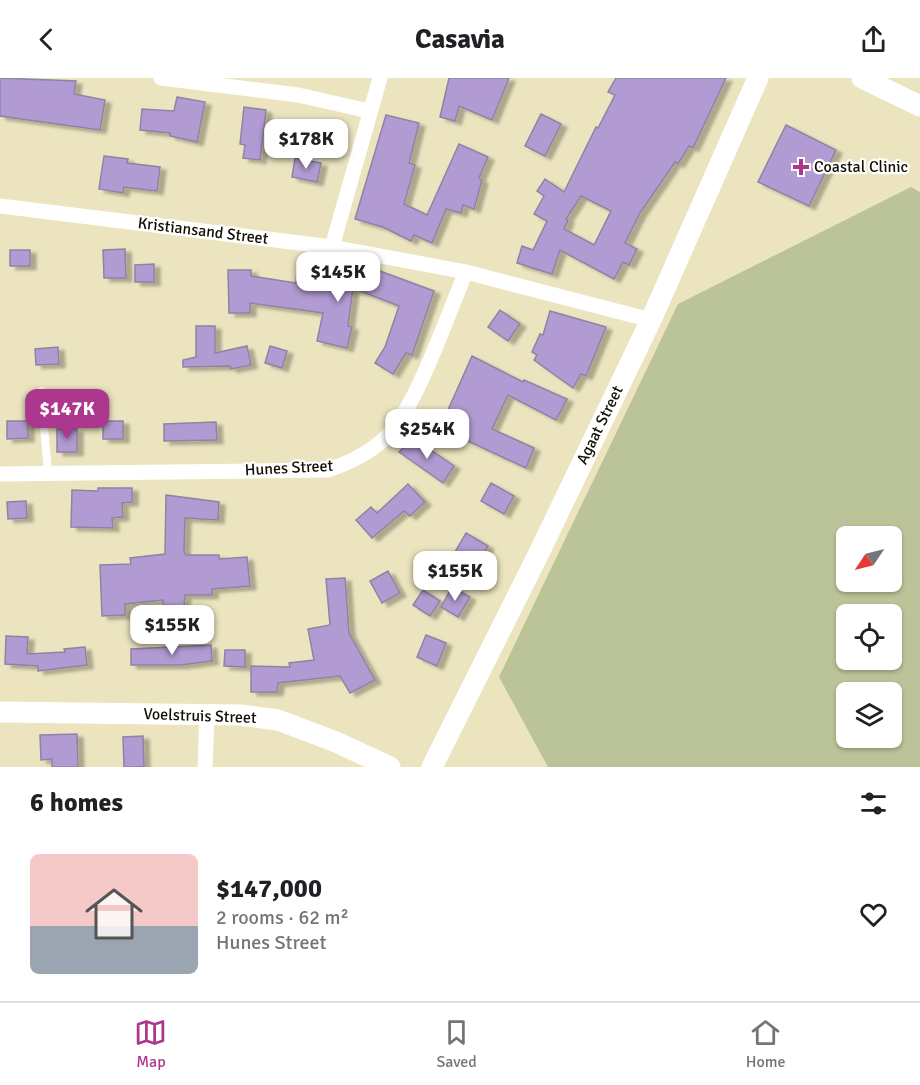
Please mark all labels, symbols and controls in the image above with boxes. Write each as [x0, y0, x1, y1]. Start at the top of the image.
icon: back [30, 23, 63, 56]
text: Casavia [415, 23, 505, 56]
icon: share [857, 23, 890, 56]
pin: $178K [264, 119, 348, 170]
text: $178K [278, 126, 334, 151]
place label: Coastal Clinic [814, 157, 908, 177]
marker: Coastal Clinic [792, 158, 810, 176]
street label: Kristiansand Street [137, 213, 270, 249]
pin: $145K [296, 252, 380, 303]
text: $145K [310, 259, 366, 284]
street label: Agaat Street [572, 382, 628, 468]
pin: $147K [25, 389, 109, 440]
text: $147K [39, 396, 95, 421]
pin: $254K [385, 409, 469, 460]
text: $254K [399, 416, 455, 441]
street label: Hunes Street [244, 456, 334, 480]
north arrow [836, 526, 902, 592]
map controls [836, 526, 902, 748]
pin: $155K [413, 551, 497, 602]
text: $155K [427, 558, 483, 583]
button: locate [836, 604, 902, 670]
pin: $155K [130, 605, 214, 656]
text: $155K [144, 612, 200, 637]
button: layers [836, 682, 902, 748]
street label: Voelstruis Street [143, 704, 257, 728]
text: 6 homes [30, 787, 123, 819]
icon: filters [857, 787, 890, 820]
text: $147,000 [216, 873, 322, 905]
icon: home [78, 878, 150, 950]
icon: heart [857, 898, 890, 931]
text: 2 rooms · 62 m² [216, 905, 349, 930]
text: Hunes Street [216, 930, 327, 955]
tab: Map [134, 1016, 167, 1072]
tab: Saved [436, 1016, 477, 1072]
tab: Home [746, 1016, 786, 1072]

